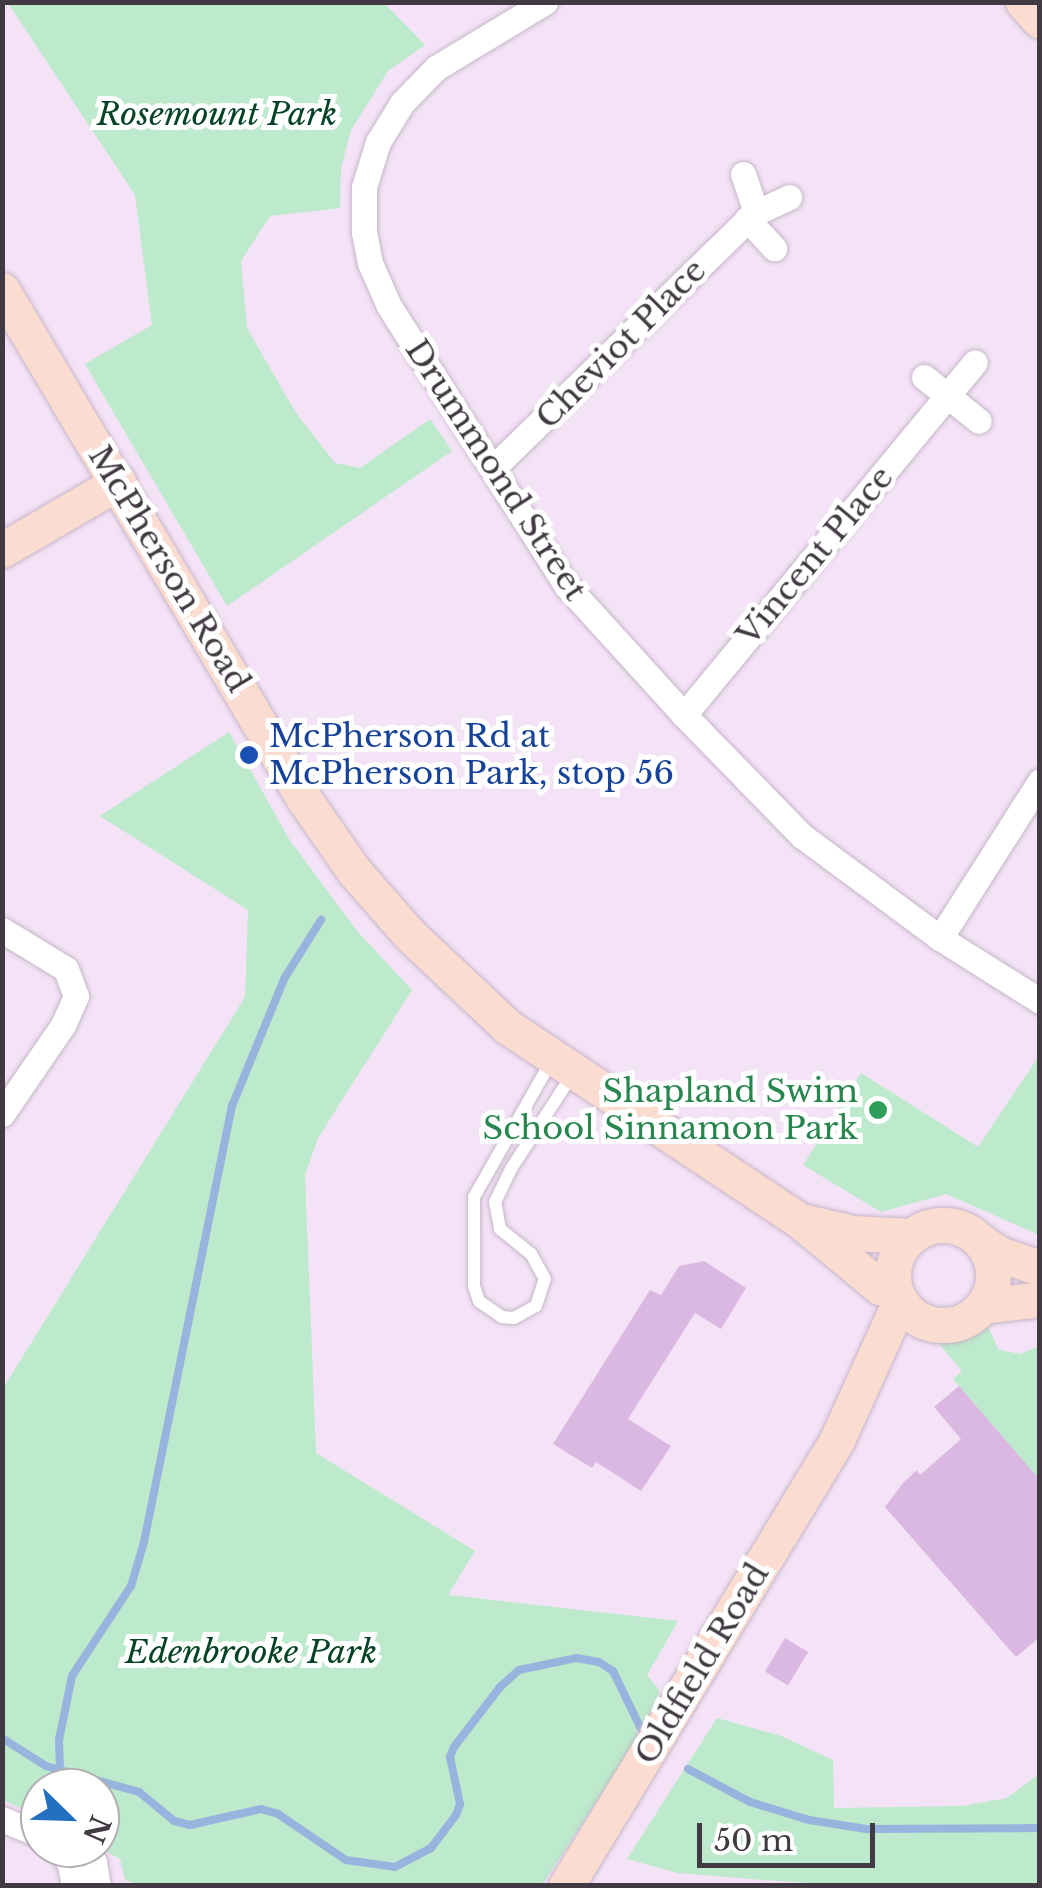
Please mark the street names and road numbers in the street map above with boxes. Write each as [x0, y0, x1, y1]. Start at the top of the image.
street label: Cheviot Place [528, 251, 714, 437]
street label: Drummond Street [397, 332, 595, 608]
street label: McPherson Road [80, 439, 258, 699]
street label: Vincent Place [729, 459, 901, 653]
street label: Oldfield Road [627, 1557, 777, 1771]

